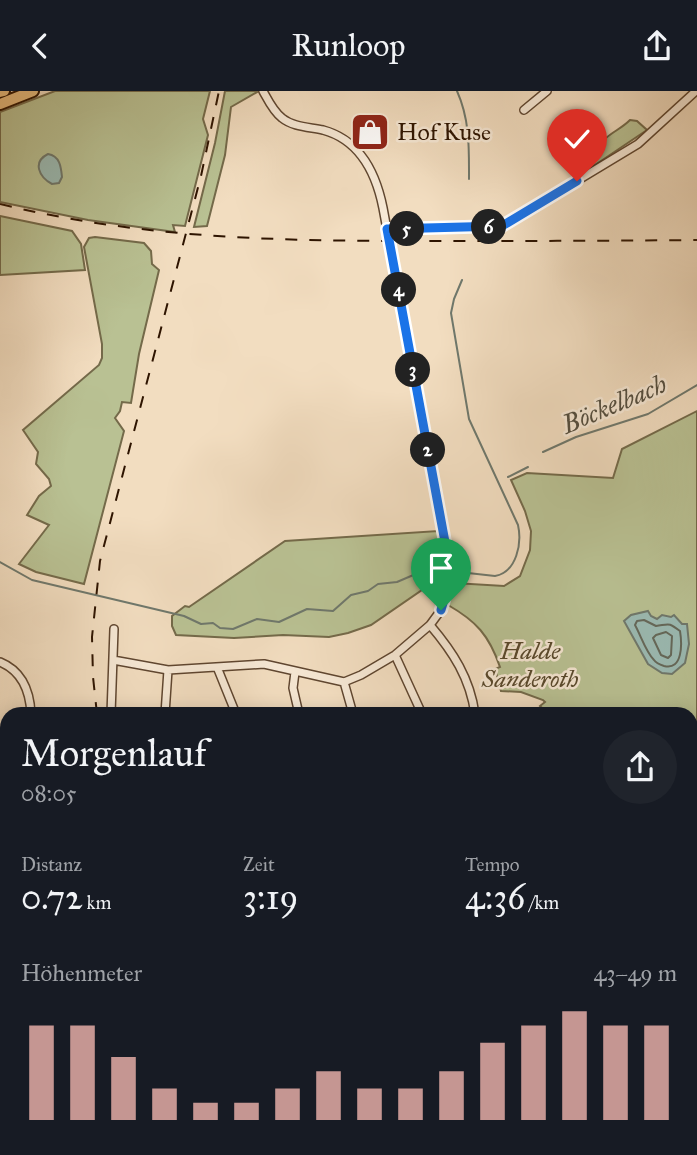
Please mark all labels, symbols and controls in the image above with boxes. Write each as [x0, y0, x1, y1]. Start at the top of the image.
text: Runloop [292, 26, 405, 65]
icon: back [21, 27, 59, 65]
icon: share [638, 27, 676, 65]
pin [547, 109, 607, 181]
shop icon: Hof Kuse [349, 111, 391, 153]
place label: Hof Kuse [397, 117, 491, 147]
icon: check [558, 120, 596, 158]
pin: 6 [472, 209, 506, 245]
pin: 5 [390, 211, 424, 247]
text: 6 [484, 215, 493, 238]
text: 5 [402, 217, 411, 240]
pin: 4 [382, 273, 416, 307]
text: 4 [393, 278, 404, 301]
pin: 3 [396, 353, 430, 387]
text: 3 [409, 358, 416, 381]
water label: Böckelbach [556, 368, 672, 441]
pin: 2 [410, 433, 446, 467]
text: 2 [423, 438, 432, 461]
pin [411, 538, 471, 610]
icon: arrive [422, 549, 460, 587]
park label: Halde Sanderoth [481, 636, 579, 694]
text: Morgenlauf [21, 730, 207, 776]
button: share [603, 730, 677, 804]
text: 08:05 [21, 779, 77, 807]
text: Distanz [21, 853, 82, 876]
text: Zeit [243, 853, 275, 876]
text: Tempo [465, 853, 520, 876]
text: 0.72 [21, 876, 83, 919]
text: 3:19 [243, 876, 298, 919]
text: 4:36 [465, 876, 525, 919]
text: km [83, 891, 111, 914]
text: /km [525, 891, 559, 914]
text: Höhenmeter [21, 959, 142, 987]
text: 43–49 m [594, 959, 677, 987]

